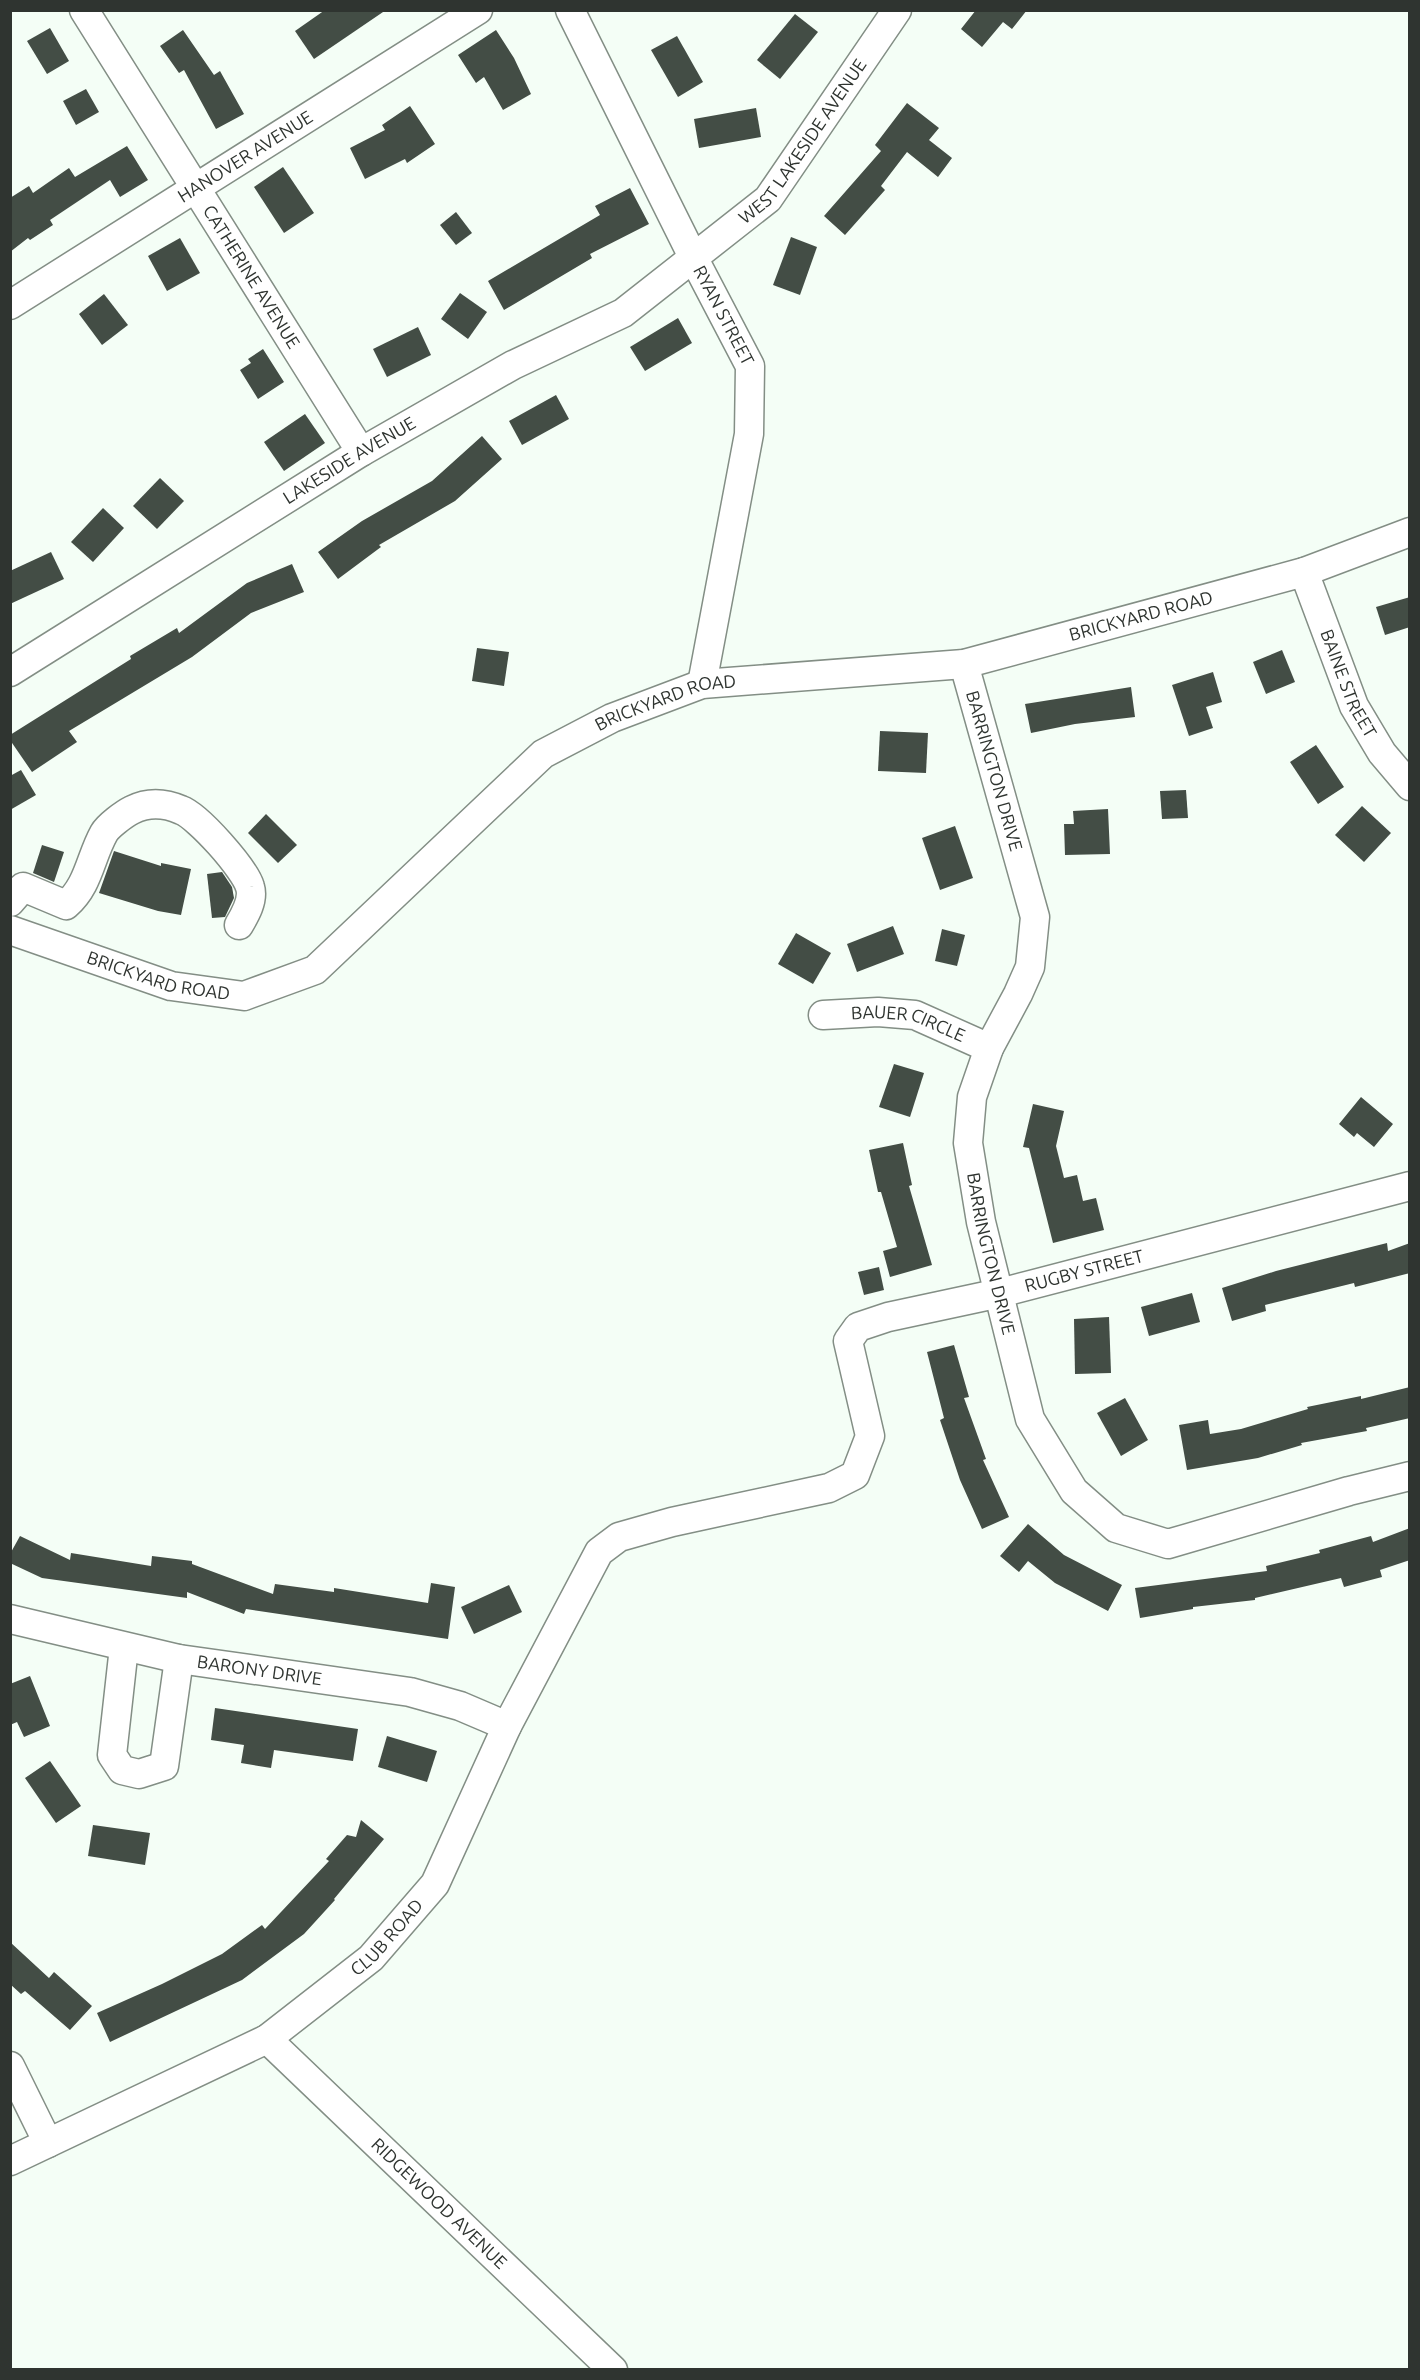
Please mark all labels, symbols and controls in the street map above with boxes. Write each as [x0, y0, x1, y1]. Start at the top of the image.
street label: WEST LAKESIDE AVENUE [734, 55, 870, 227]
street label: HANOVER AVENUE [174, 106, 316, 206]
street label: CATHERINE AVENUE [200, 201, 305, 352]
street label: RYAN STREET [690, 262, 759, 368]
street label: LAKESIDE AVENUE [279, 412, 419, 507]
street label: BRICKYARD ROAD [1067, 586, 1215, 644]
street label: BAINE STREET [1317, 626, 1381, 741]
street label: BRICKYARD ROAD [591, 670, 737, 734]
street label: BARRINGTON DRIVE [963, 688, 1027, 853]
street label: BRICKYARD ROAD [84, 947, 232, 1003]
street label: BAUER CIRCLE [850, 1001, 969, 1045]
street label: BARRINGTON DRIVE [964, 1171, 1020, 1337]
street label: RUGBY STREET [1022, 1245, 1145, 1295]
street label: BARONY DRIVE [196, 1651, 323, 1688]
street label: CLUB ROAD [346, 1895, 426, 1979]
street label: RIDGEWOOD AVENUE [368, 2133, 511, 2272]

